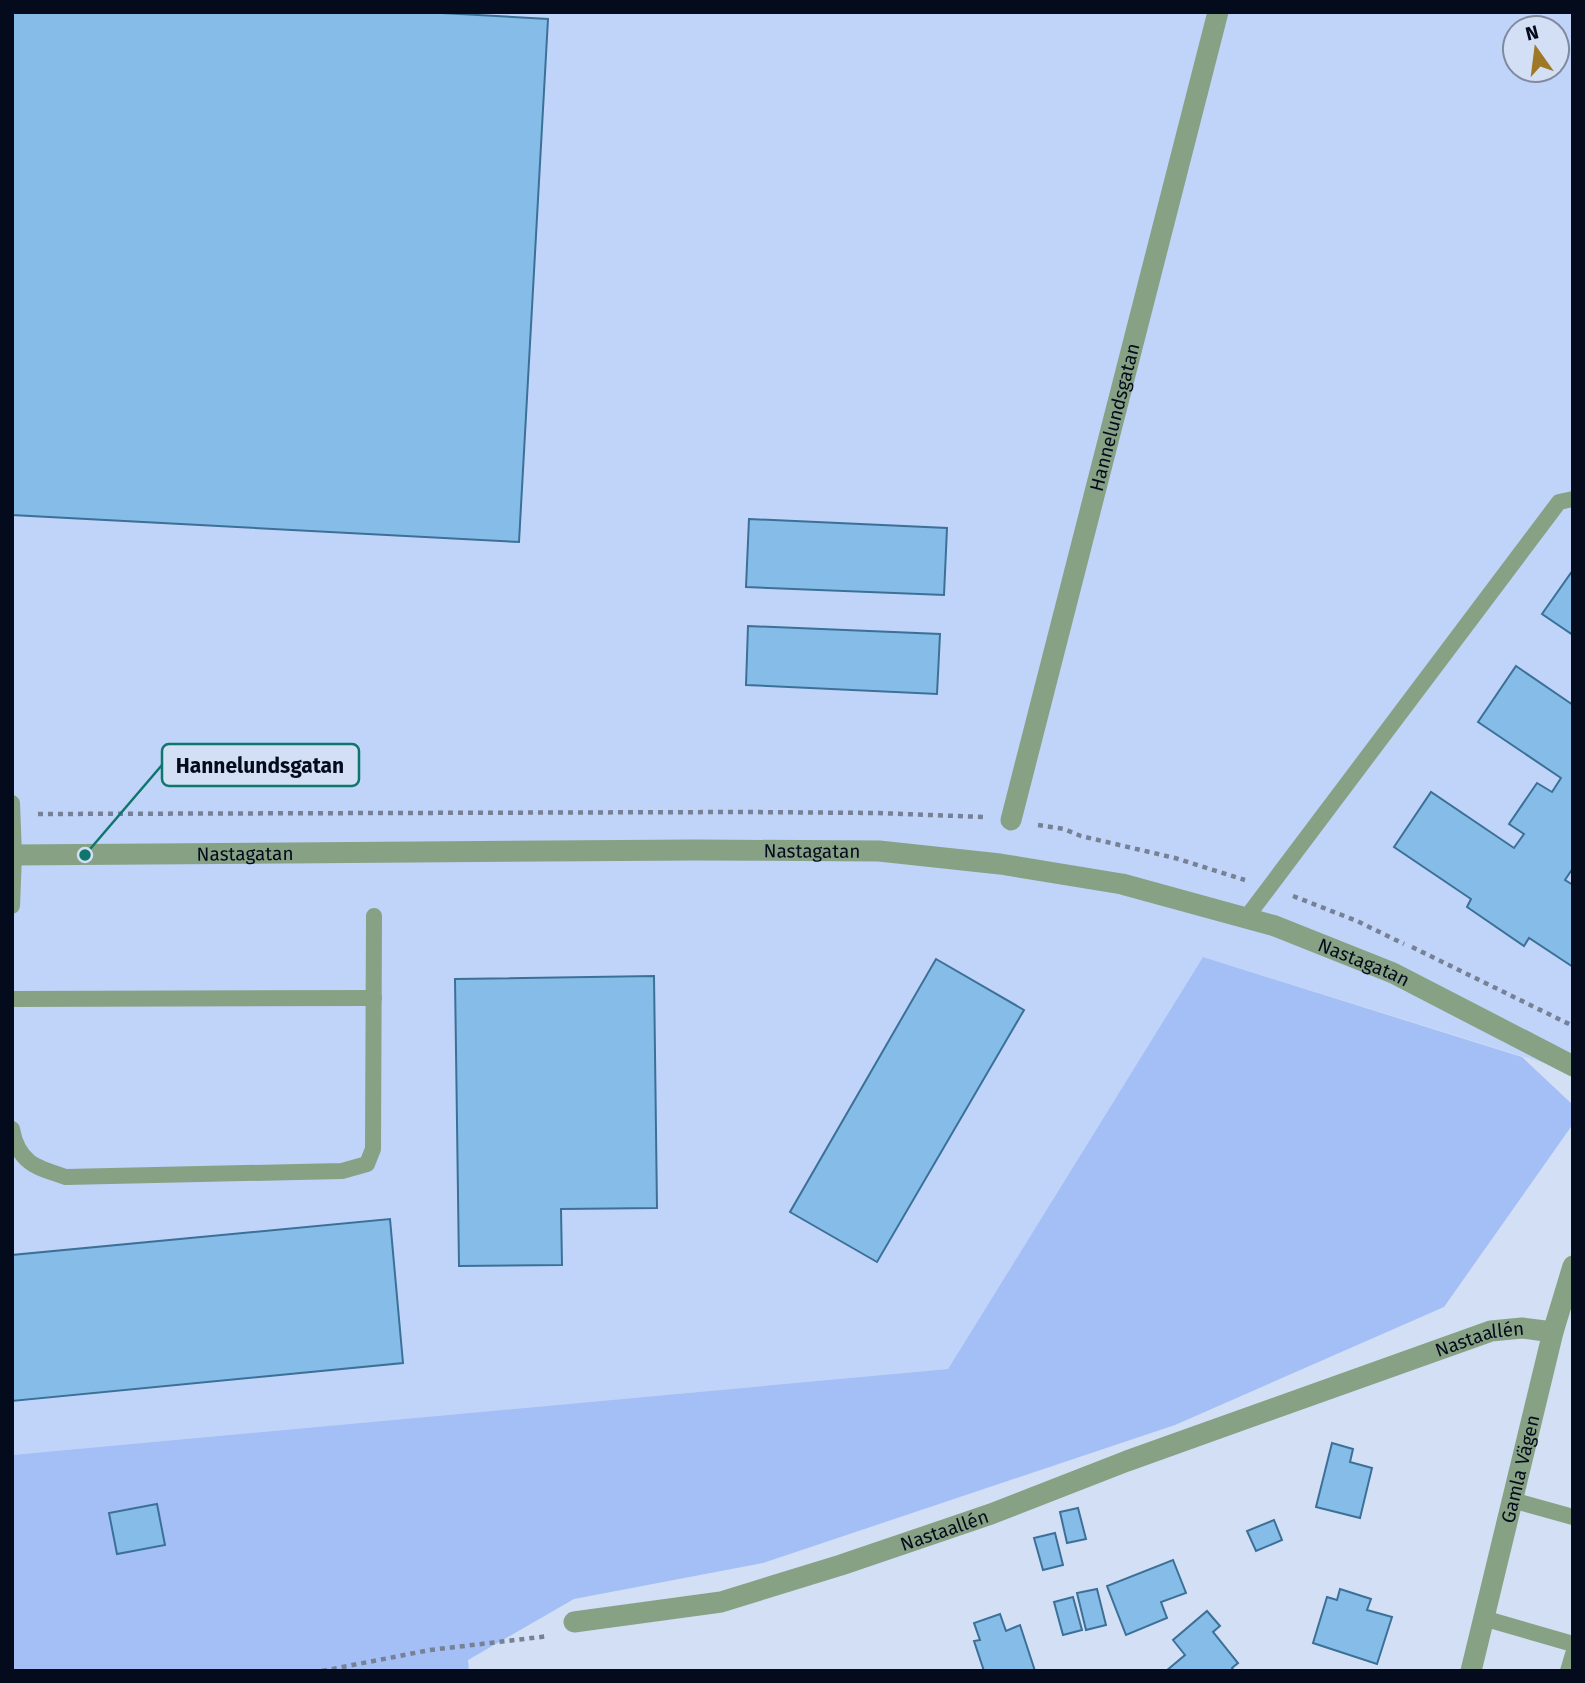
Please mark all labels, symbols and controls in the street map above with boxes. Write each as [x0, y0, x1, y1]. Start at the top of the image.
north arrow [1501, 14, 1571, 84]
text: N [1523, 20, 1541, 46]
street label: Hannelundsgatan [1084, 341, 1144, 494]
callout: Hannelundsgatan [162, 744, 359, 786]
text: Hannelundsgatan [176, 753, 344, 779]
street label: Nastagatan [763, 839, 861, 862]
street label: Nastagatan [196, 841, 294, 865]
street label: Nastagatan [1315, 933, 1414, 991]
street label: Nastaallén [1432, 1316, 1525, 1362]
street label: Gamla Vägen [1496, 1412, 1544, 1525]
street label: Nastaallén [897, 1504, 991, 1556]

